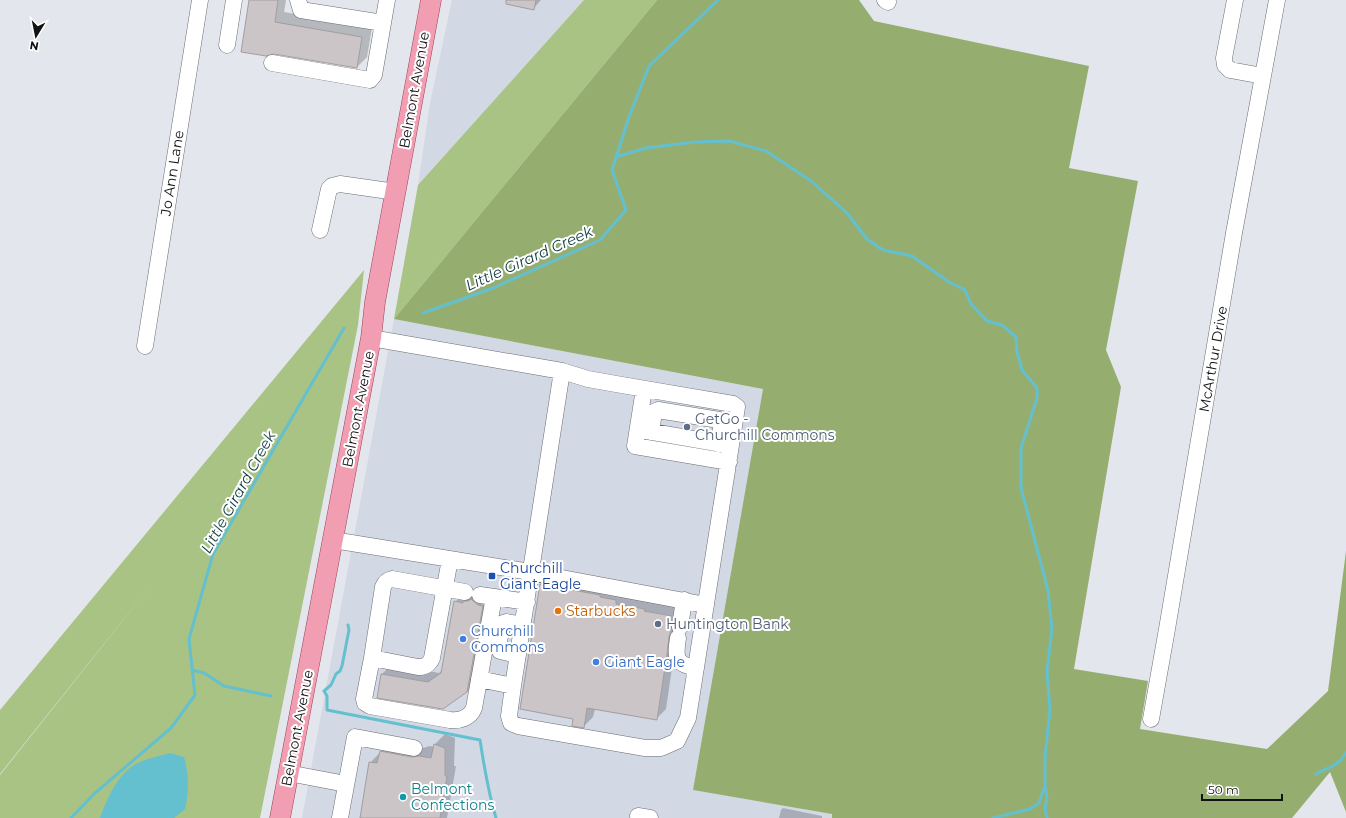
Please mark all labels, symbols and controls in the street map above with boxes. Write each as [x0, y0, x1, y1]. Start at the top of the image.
north arrow [16, 16, 56, 56]
street label: Belmont Avenue [395, 30, 433, 150]
text: N [29, 38, 40, 54]
street label: Jo Ann Lane [156, 129, 188, 218]
water label: Little Girard Creek [463, 221, 596, 295]
street label: McArthur Drive [1195, 304, 1231, 414]
street label: Belmont Avenue [338, 349, 378, 469]
place label: GetGo - Churchill Commons [695, 410, 835, 444]
marker: GetGo - Churchill Commons [682, 422, 692, 432]
water label: Little Girard Creek [196, 426, 280, 557]
place label: Churchill Giant Eagle [500, 559, 581, 593]
marker: Churchill Giant Eagle [487, 571, 497, 581]
place label: Starbucks [566, 602, 636, 620]
marker: Starbucks [553, 606, 563, 616]
place label: Huntington Bank [666, 615, 789, 633]
marker: Huntington Bank [653, 619, 663, 629]
place label: Churchill Commons [471, 622, 544, 656]
marker: Churchill Commons [458, 634, 468, 644]
place label: Giant Eagle [604, 653, 685, 671]
marker: Giant Eagle [591, 657, 601, 667]
street label: Belmont Avenue [277, 668, 317, 788]
scale bar [1202, 776, 1282, 802]
place label: Belmont Confections [411, 780, 495, 814]
text: 50 m [1208, 782, 1239, 797]
marker: Belmont Confections [398, 792, 408, 802]

